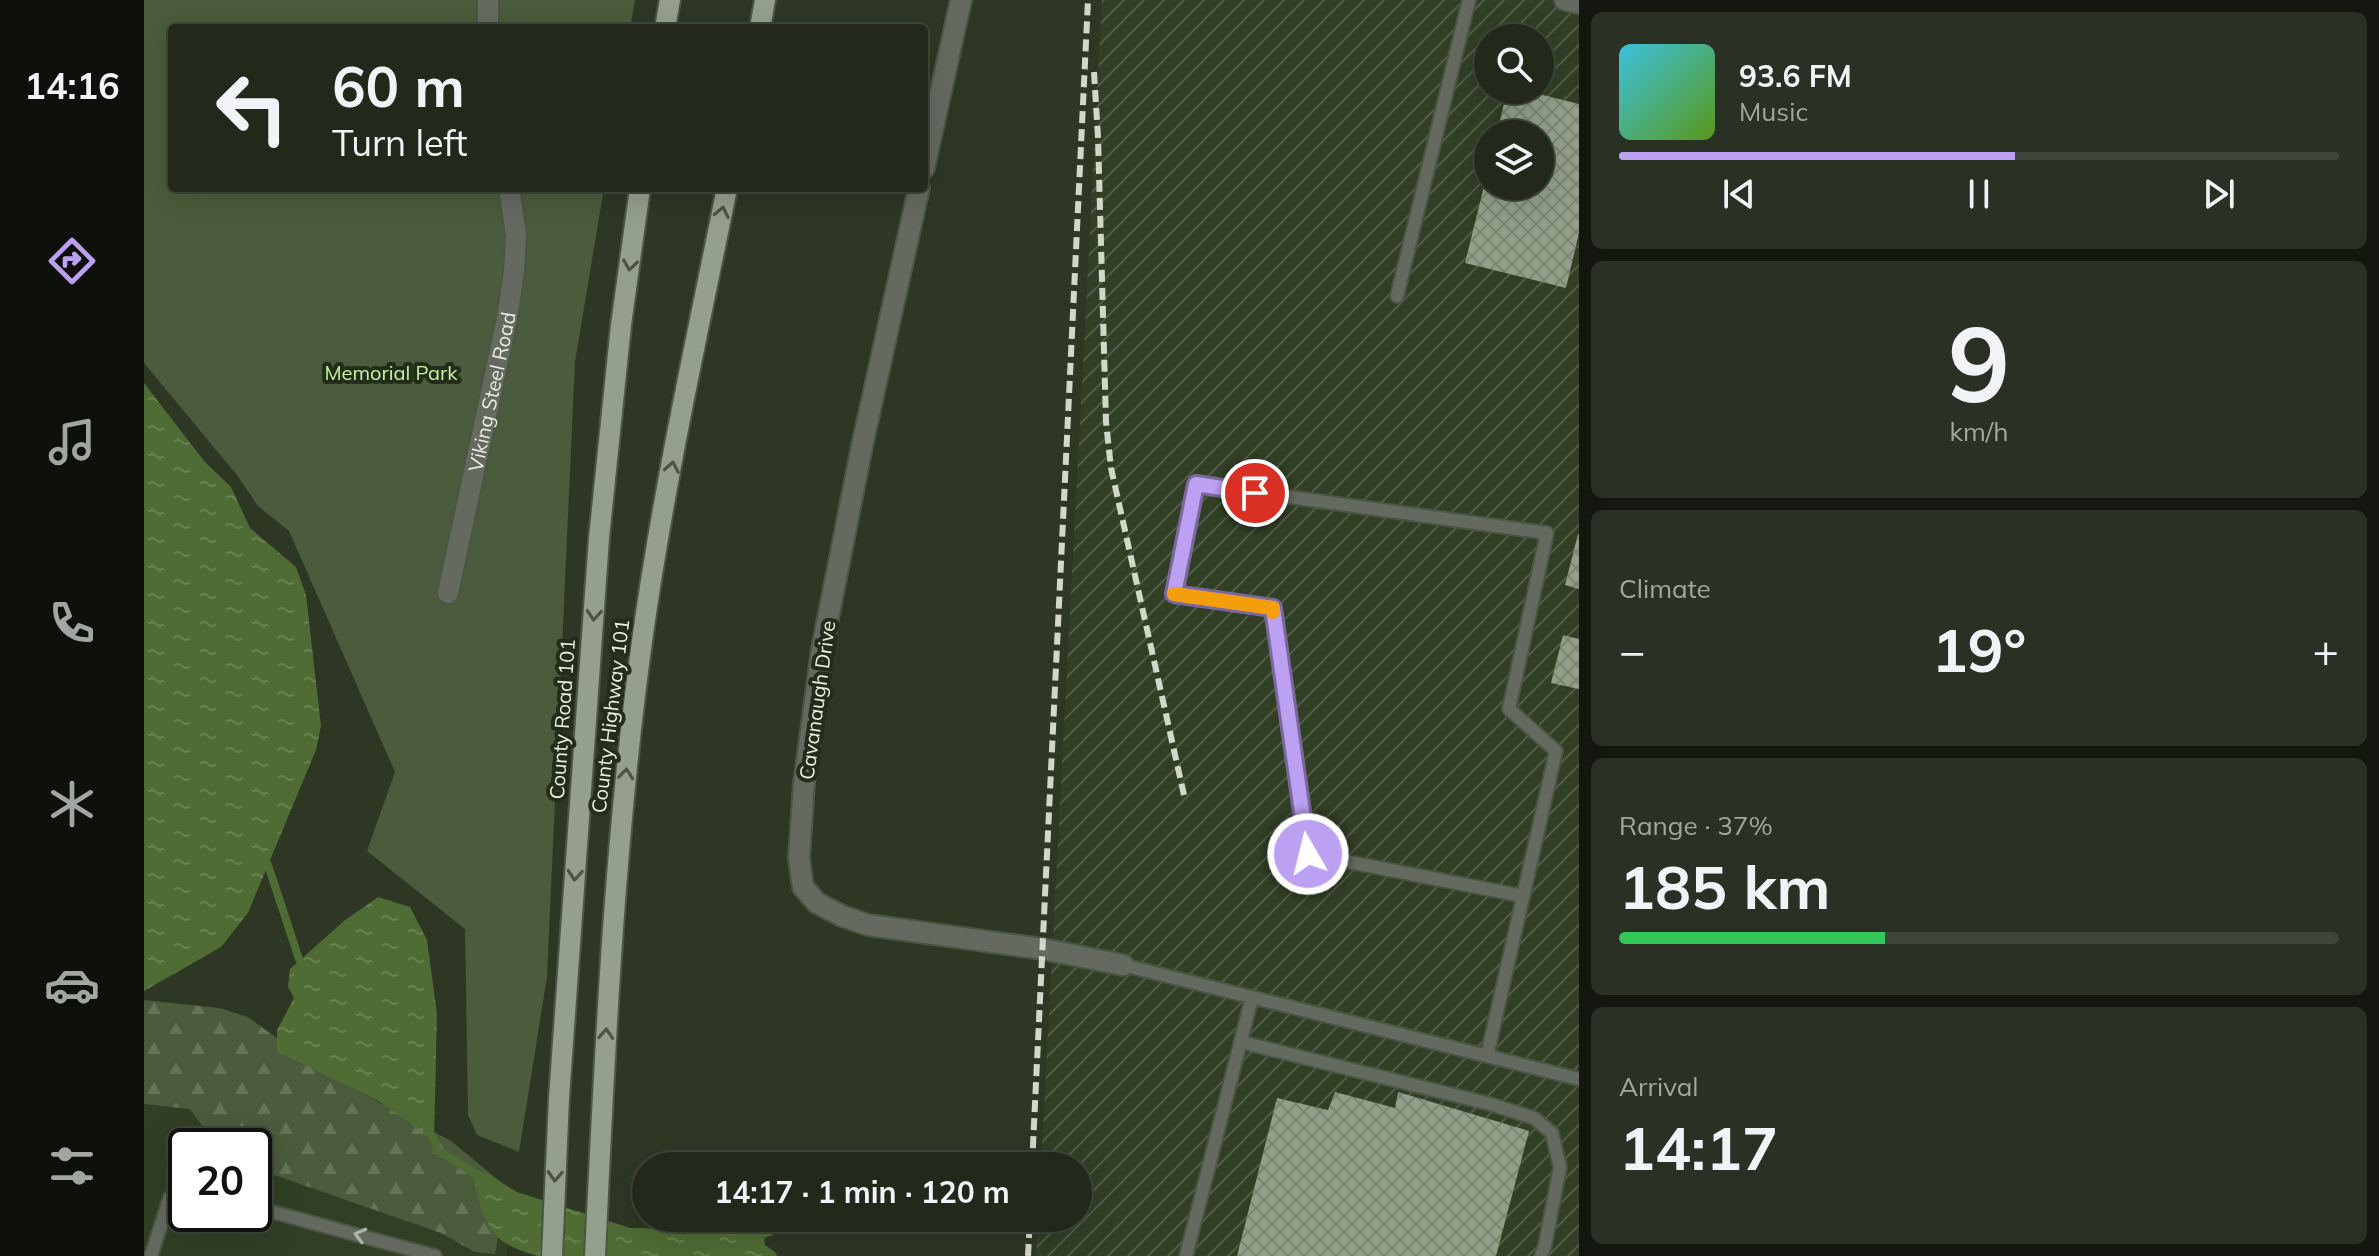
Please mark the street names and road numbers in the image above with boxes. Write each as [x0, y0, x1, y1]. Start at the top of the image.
street label: Viking Steel Road [462, 310, 520, 474]
street label: County Highway 101 [586, 618, 634, 814]
street label: Cavanaugh Drive [793, 619, 841, 781]
street label: County Road 101 [544, 638, 580, 800]

